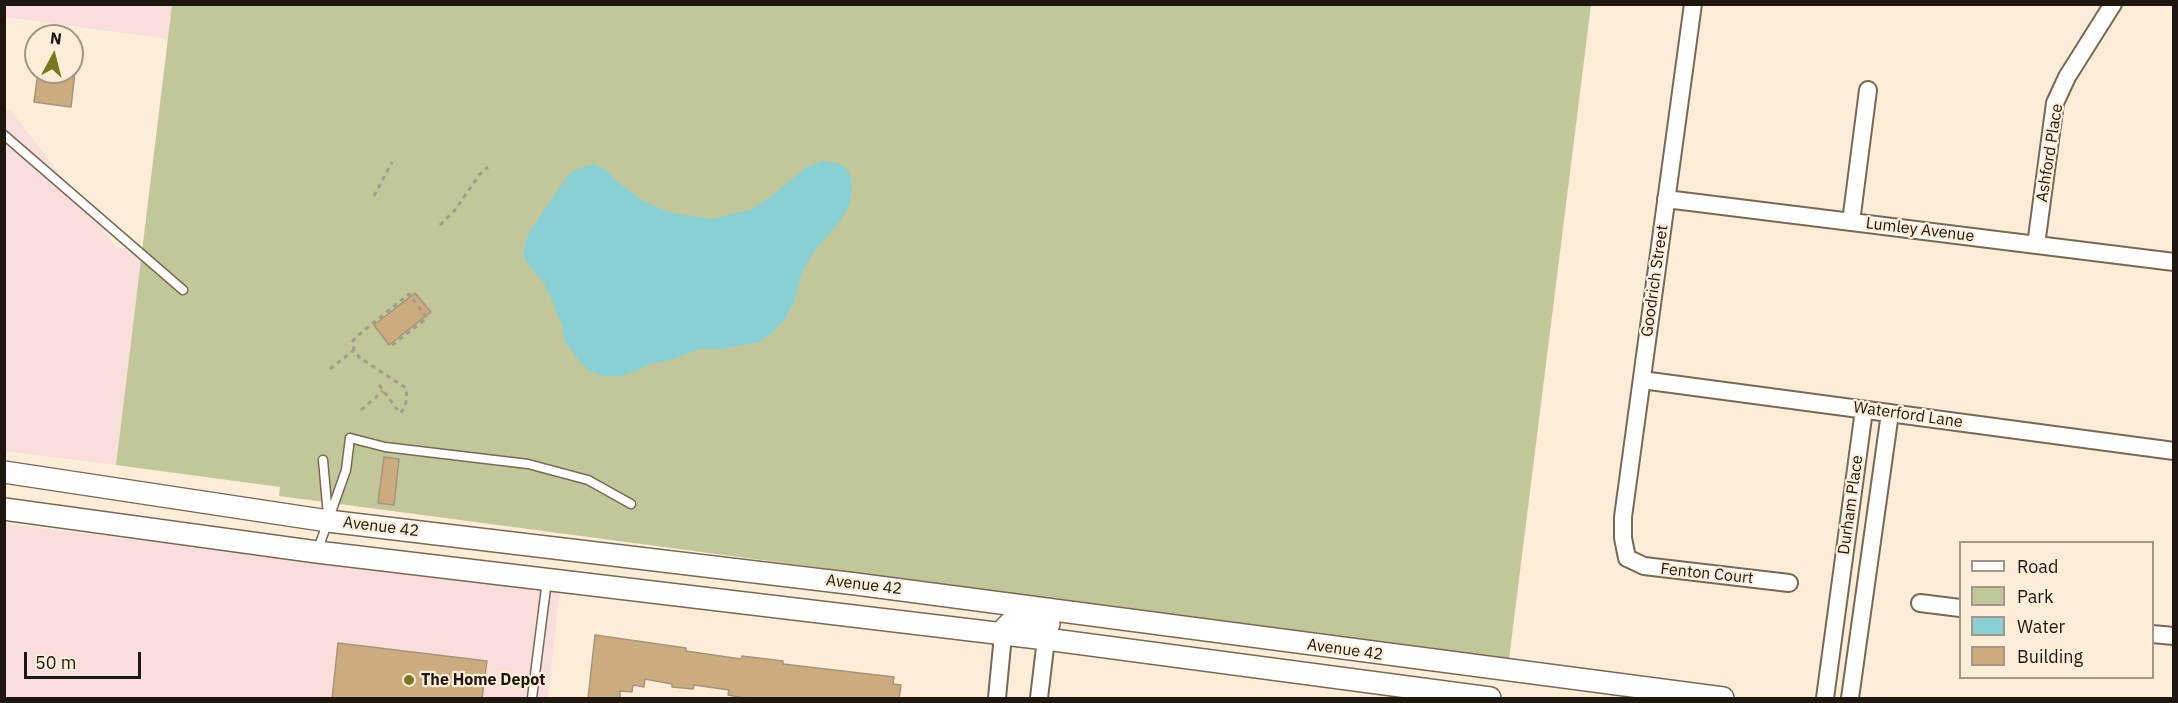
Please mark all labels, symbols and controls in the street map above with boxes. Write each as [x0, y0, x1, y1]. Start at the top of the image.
north arrow [24, 24, 84, 84]
text: N [49, 27, 63, 49]
street label: Ashford Place [2033, 102, 2067, 204]
street label: Lumley Avenue [1865, 214, 1975, 246]
street label: Goodrich Street [1638, 224, 1672, 338]
street label: Waterford Lane [1852, 398, 1964, 432]
street label: Durham Place [1835, 454, 1867, 556]
street label: Avenue 42 [342, 513, 420, 541]
legend [1959, 541, 2154, 679]
text: Road [2017, 555, 2058, 578]
street label: Fenton Court [1660, 560, 1754, 588]
street label: Avenue 42 [825, 571, 903, 599]
text: Park [2017, 585, 2053, 608]
text: Water [2017, 615, 2065, 638]
street label: Avenue 42 [1306, 635, 1384, 665]
scale bar [27, 640, 144, 678]
text: Building [2017, 645, 2083, 668]
text: 50 m [35, 651, 77, 674]
place label: The Home Depot [421, 670, 545, 690]
marker: The Home Depot [402, 673, 416, 687]

